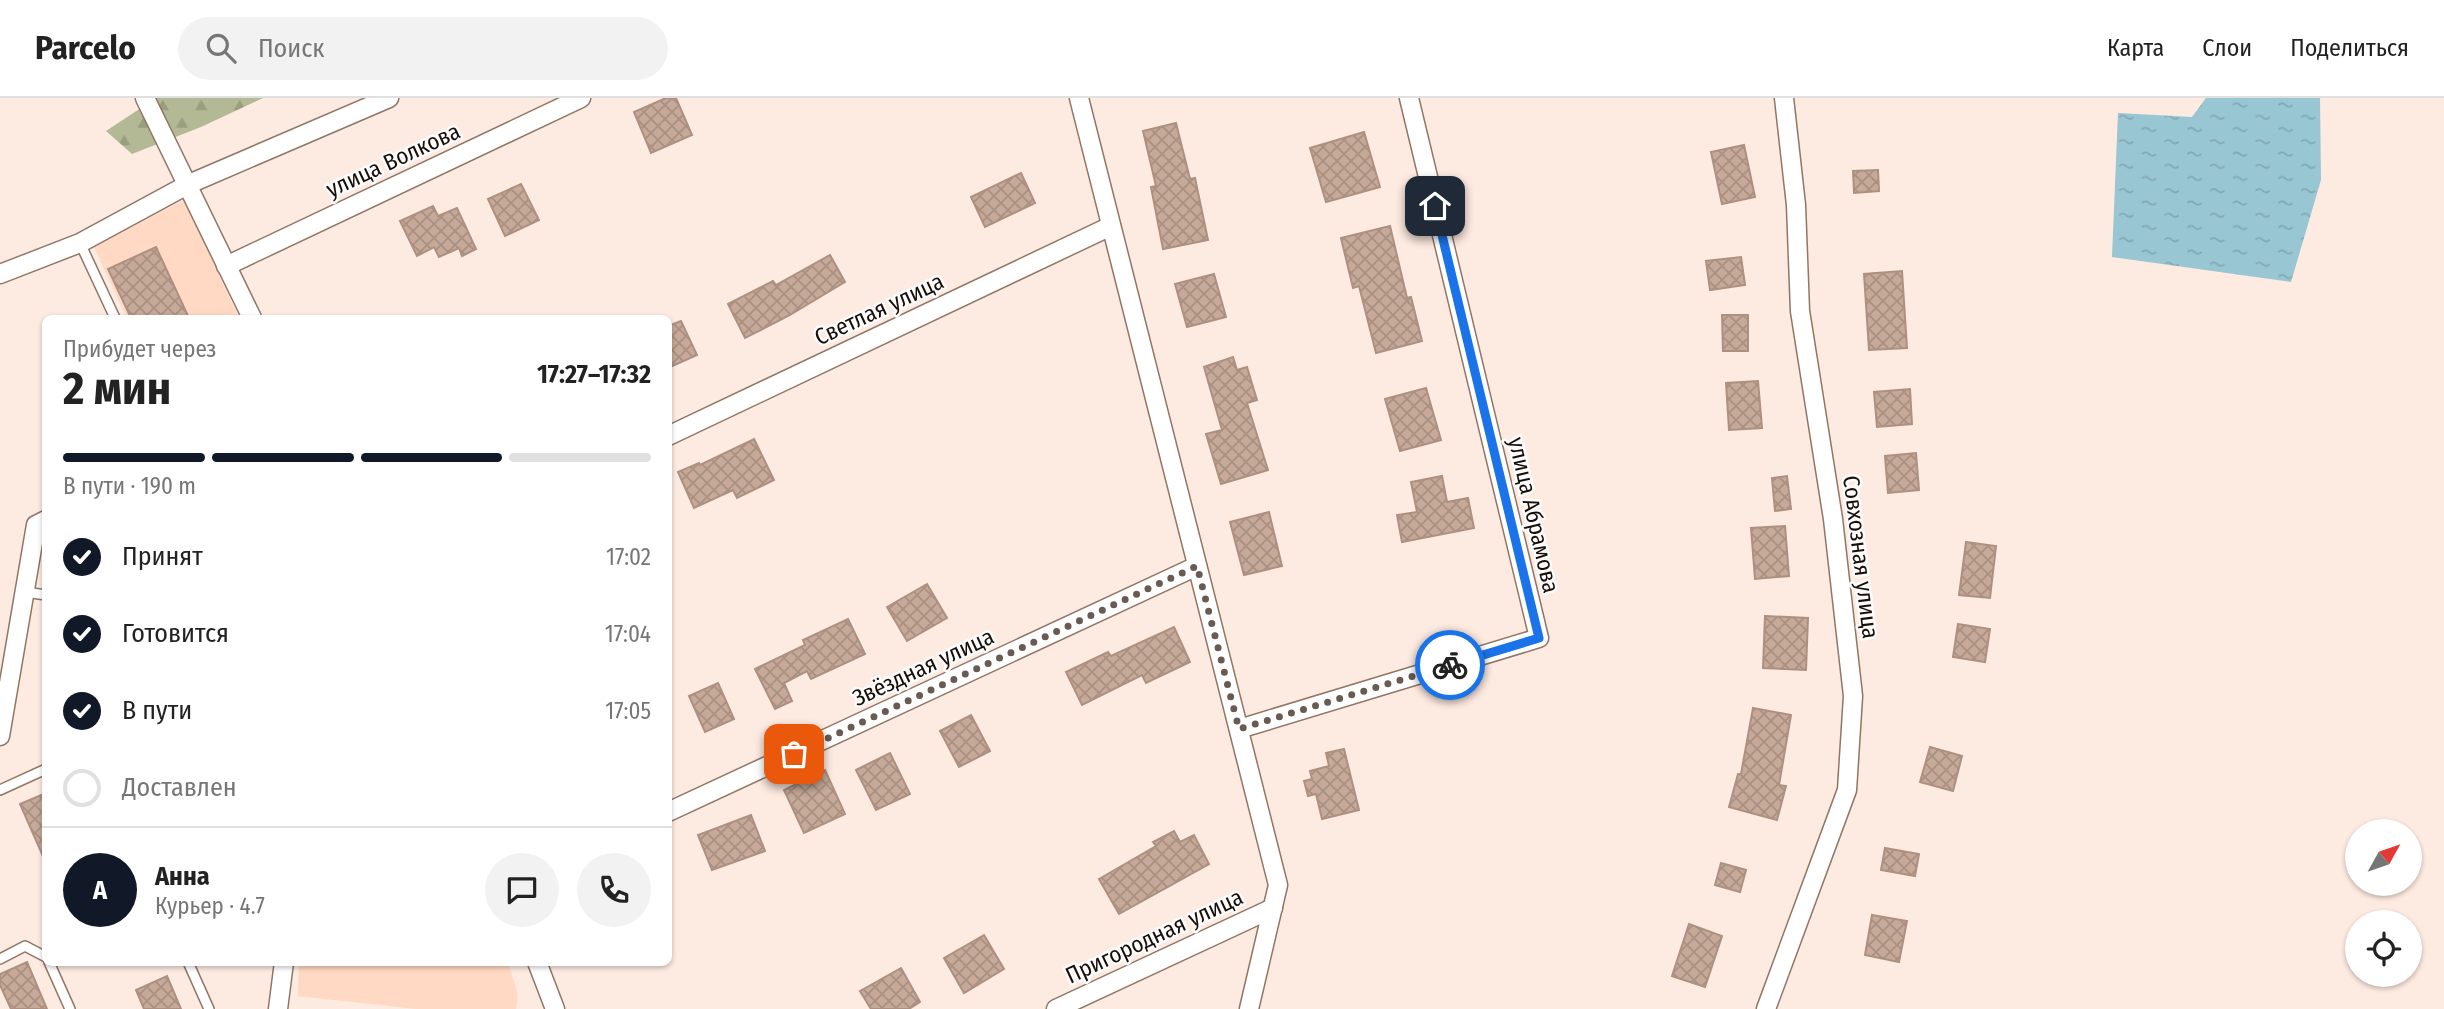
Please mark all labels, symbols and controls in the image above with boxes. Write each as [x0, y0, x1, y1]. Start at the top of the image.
search box [178, 17, 668, 80]
text: Parcelo [35, 28, 136, 68]
icon: search [202, 29, 240, 67]
text: Поиск [258, 33, 325, 64]
text: Карта [2107, 34, 2164, 62]
text: Слои [2202, 34, 2252, 62]
text: Поделиться [2290, 34, 2409, 62]
street label: улица Волкова [322, 117, 464, 203]
pin [1405, 176, 1465, 236]
icon: home [1416, 187, 1454, 225]
street label: Светлая улица [810, 267, 948, 351]
text: Прибудет через [63, 335, 216, 363]
text: 17:27–17:32 [537, 359, 651, 390]
text: 2 мин [63, 361, 171, 416]
street label: улица Абрамова [1502, 434, 1566, 596]
text: В пути · 190 m [63, 472, 196, 500]
street label: Совхозная улица [1837, 474, 1885, 640]
icon: check [63, 538, 101, 576]
text: Принят [122, 541, 203, 572]
text: 17:02 [606, 543, 651, 571]
icon: check [63, 615, 101, 653]
text: Готовится [122, 618, 229, 649]
text: 17:04 [605, 620, 651, 648]
street label: Звёздная улица [848, 622, 998, 712]
courier [1415, 630, 1485, 700]
icon: bike [1431, 646, 1469, 684]
icon: check [63, 692, 101, 730]
text: В пути [122, 695, 192, 726]
text: 17:05 [605, 697, 651, 725]
pin [764, 724, 824, 784]
icon: bag [775, 735, 813, 773]
text: Доставлен [122, 772, 237, 803]
north arrow [2345, 819, 2422, 896]
map controls [2345, 819, 2422, 987]
button: chat [485, 853, 559, 927]
button: phone [577, 853, 651, 927]
text: Анна [155, 861, 210, 892]
text: А [93, 875, 107, 906]
street label: Пригородная улица [1061, 883, 1247, 989]
text: Курьер · 4.7 [155, 892, 265, 920]
button: locate [2345, 910, 2422, 987]

